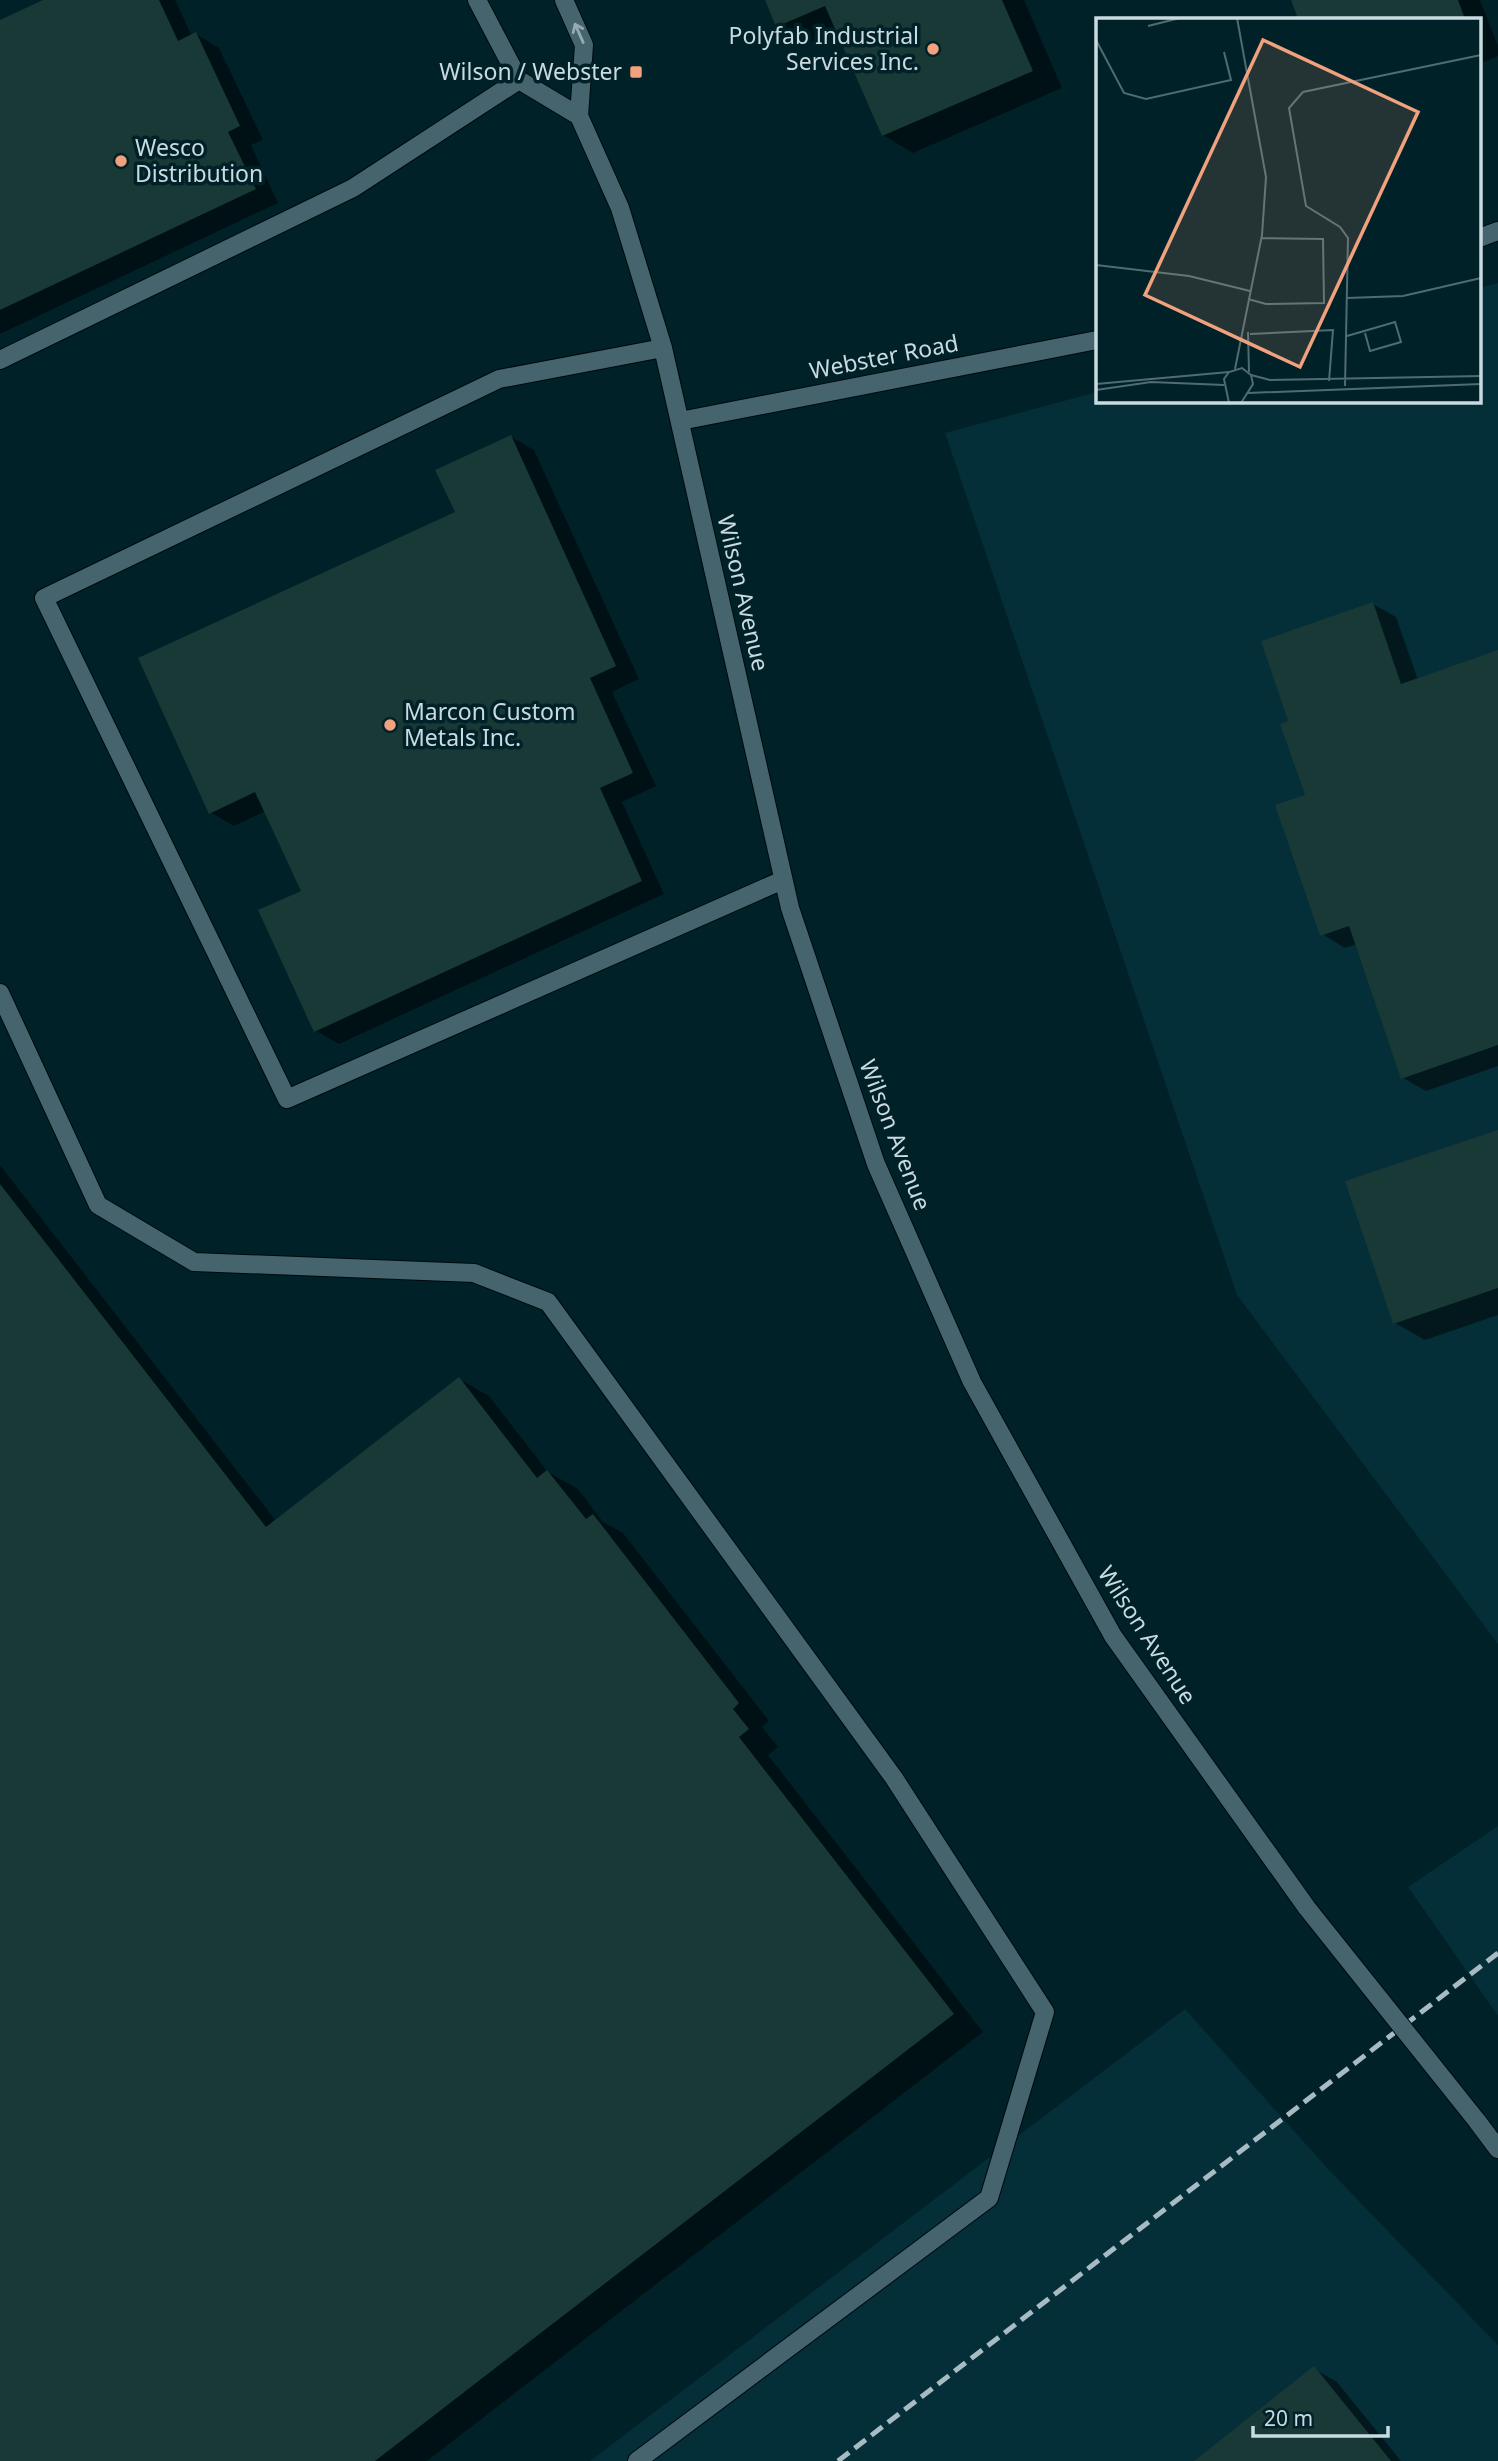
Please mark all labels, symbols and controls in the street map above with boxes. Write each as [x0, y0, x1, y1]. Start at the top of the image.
inset map [1096, 18, 1480, 402]
place label: Polyfab Industrial Services Inc. [729, 19, 919, 77]
one-way arrow [572, 22, 585, 44]
marker: Polyfab Industrial Services Inc. [925, 41, 941, 57]
place label: Wilson / Webster [439, 55, 622, 87]
marker: Wilson / Webster [628, 64, 644, 80]
place label: Wesco Distribution [135, 131, 263, 189]
marker: Wesco Distribution [113, 153, 129, 169]
street label: Webster Road [807, 326, 961, 386]
street label: Wilson Avenue [710, 512, 777, 674]
place label: Marcon Custom Metals Inc. [404, 695, 575, 753]
marker: Marcon Custom Metals Inc. [382, 717, 398, 733]
street label: Wilson Avenue [852, 1055, 939, 1215]
street label: Wilson Avenue [1091, 1559, 1205, 1710]
scale bar [1253, 2394, 1388, 2438]
text: 20 m [1264, 2404, 1313, 2432]

